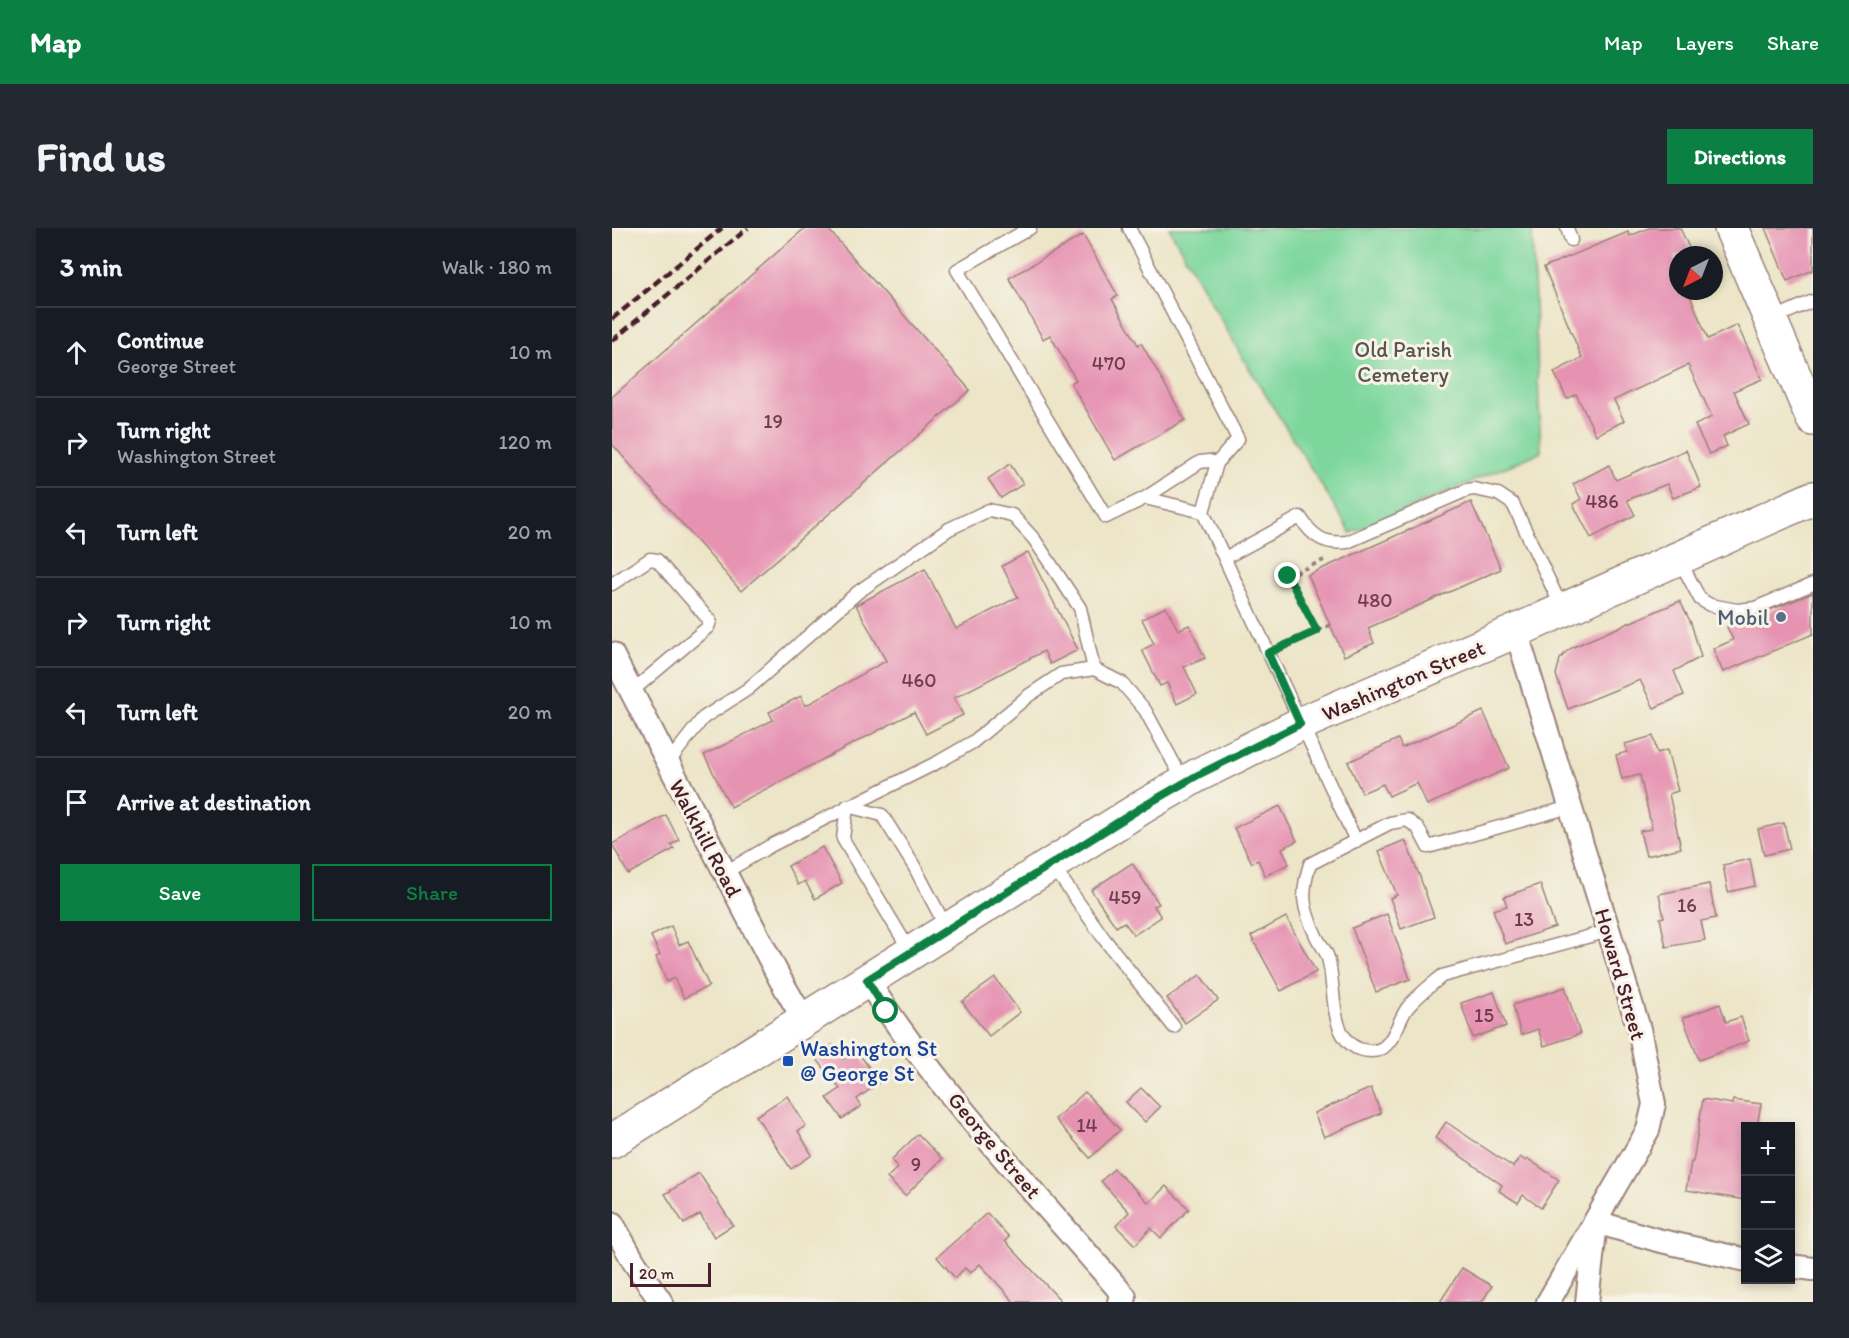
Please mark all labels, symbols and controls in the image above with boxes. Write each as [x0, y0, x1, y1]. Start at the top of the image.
text: Map [30, 25, 81, 59]
text: Map [1604, 30, 1643, 55]
text: Layers [1676, 30, 1734, 55]
text: Share [1767, 30, 1819, 55]
button: Directions [1667, 129, 1813, 184]
text: Find us [36, 131, 166, 182]
north arrow [1669, 246, 1723, 300]
text: 3 min [60, 251, 122, 283]
text: Walk · 180 m [442, 255, 552, 279]
text: Continue [117, 327, 204, 354]
icon: ahead [60, 336, 93, 369]
park label: Old Parish Cemetery [1354, 336, 1452, 388]
text: 10 m [509, 340, 552, 364]
house number: 470 [1092, 351, 1126, 375]
text: George Street [117, 354, 236, 378]
house number: 19 [763, 409, 783, 433]
text: Turn right [117, 417, 211, 444]
icon: right [60, 426, 93, 459]
text: 120 m [499, 430, 552, 454]
text: Washington Street [117, 444, 276, 468]
house number: 486 [1585, 489, 1619, 513]
icon: left [60, 516, 93, 549]
text: Turn left [117, 519, 198, 546]
text: 20 m [508, 520, 552, 544]
route end [1274, 562, 1300, 588]
house number: 480 [1357, 588, 1393, 612]
place label: Mobil [1717, 604, 1769, 631]
icon: right [60, 606, 93, 639]
text: Turn right [117, 609, 211, 636]
text: 10 m [509, 610, 552, 634]
marker: Mobil [1774, 610, 1788, 624]
street label: Washington Street [1317, 634, 1489, 727]
house number: 460 [902, 668, 936, 692]
icon: left [60, 696, 93, 729]
text: Turn left [117, 699, 198, 726]
text: 20 m [508, 700, 552, 724]
street label: Walkhill Road [663, 775, 748, 902]
icon: arrive [60, 786, 93, 819]
text: Arrive at destination [117, 789, 311, 816]
button: Save [60, 864, 300, 921]
button: Share [312, 864, 552, 921]
house number: 459 [1109, 885, 1141, 909]
house number: 16 [1677, 893, 1697, 917]
street label: Howard Street [1589, 905, 1652, 1043]
house number: 13 [1514, 907, 1534, 931]
route start [872, 997, 898, 1023]
house number: 15 [1474, 1003, 1494, 1027]
place label: Washington St @ George St [800, 1035, 937, 1087]
marker: Washington St @ George St [781, 1054, 795, 1068]
street label: George Street [942, 1087, 1047, 1204]
house number: 14 [1076, 1113, 1098, 1137]
map controls [1741, 1122, 1795, 1284]
button: + [1741, 1122, 1795, 1176]
house number: 9 [911, 1152, 921, 1176]
button: − [1741, 1176, 1795, 1230]
button: layers [1741, 1230, 1795, 1284]
scale bar [630, 1260, 711, 1288]
text: 20 m [639, 1264, 674, 1283]

